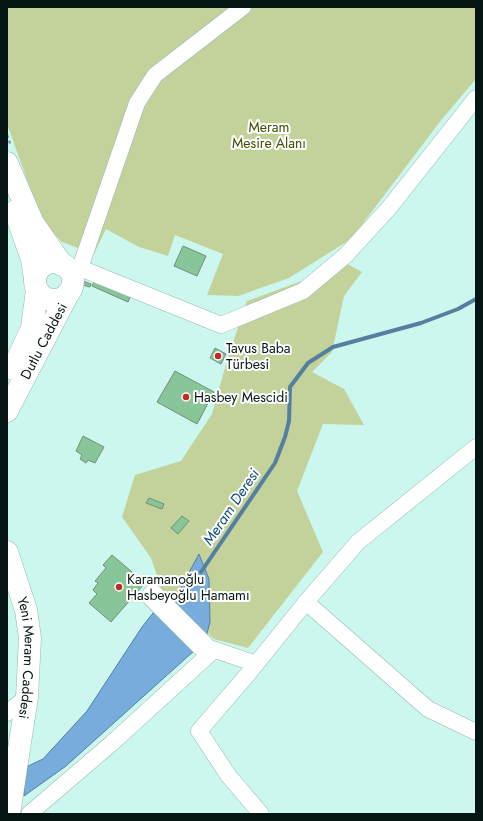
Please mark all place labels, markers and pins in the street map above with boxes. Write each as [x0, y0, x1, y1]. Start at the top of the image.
place label: Tavus Baba Türbesi [226, 338, 290, 374]
marker: Tavus Baba Türbesi [213, 351, 223, 361]
place label: Hasbey Mescidi [194, 387, 288, 407]
marker: Hasbey Mescidi [181, 392, 191, 402]
place label: Karamanoğlu Hasbeyoğlu Hamamı [127, 569, 250, 605]
marker: Karamanoğlu Hasbeyoğlu Hamamı [114, 582, 124, 592]

